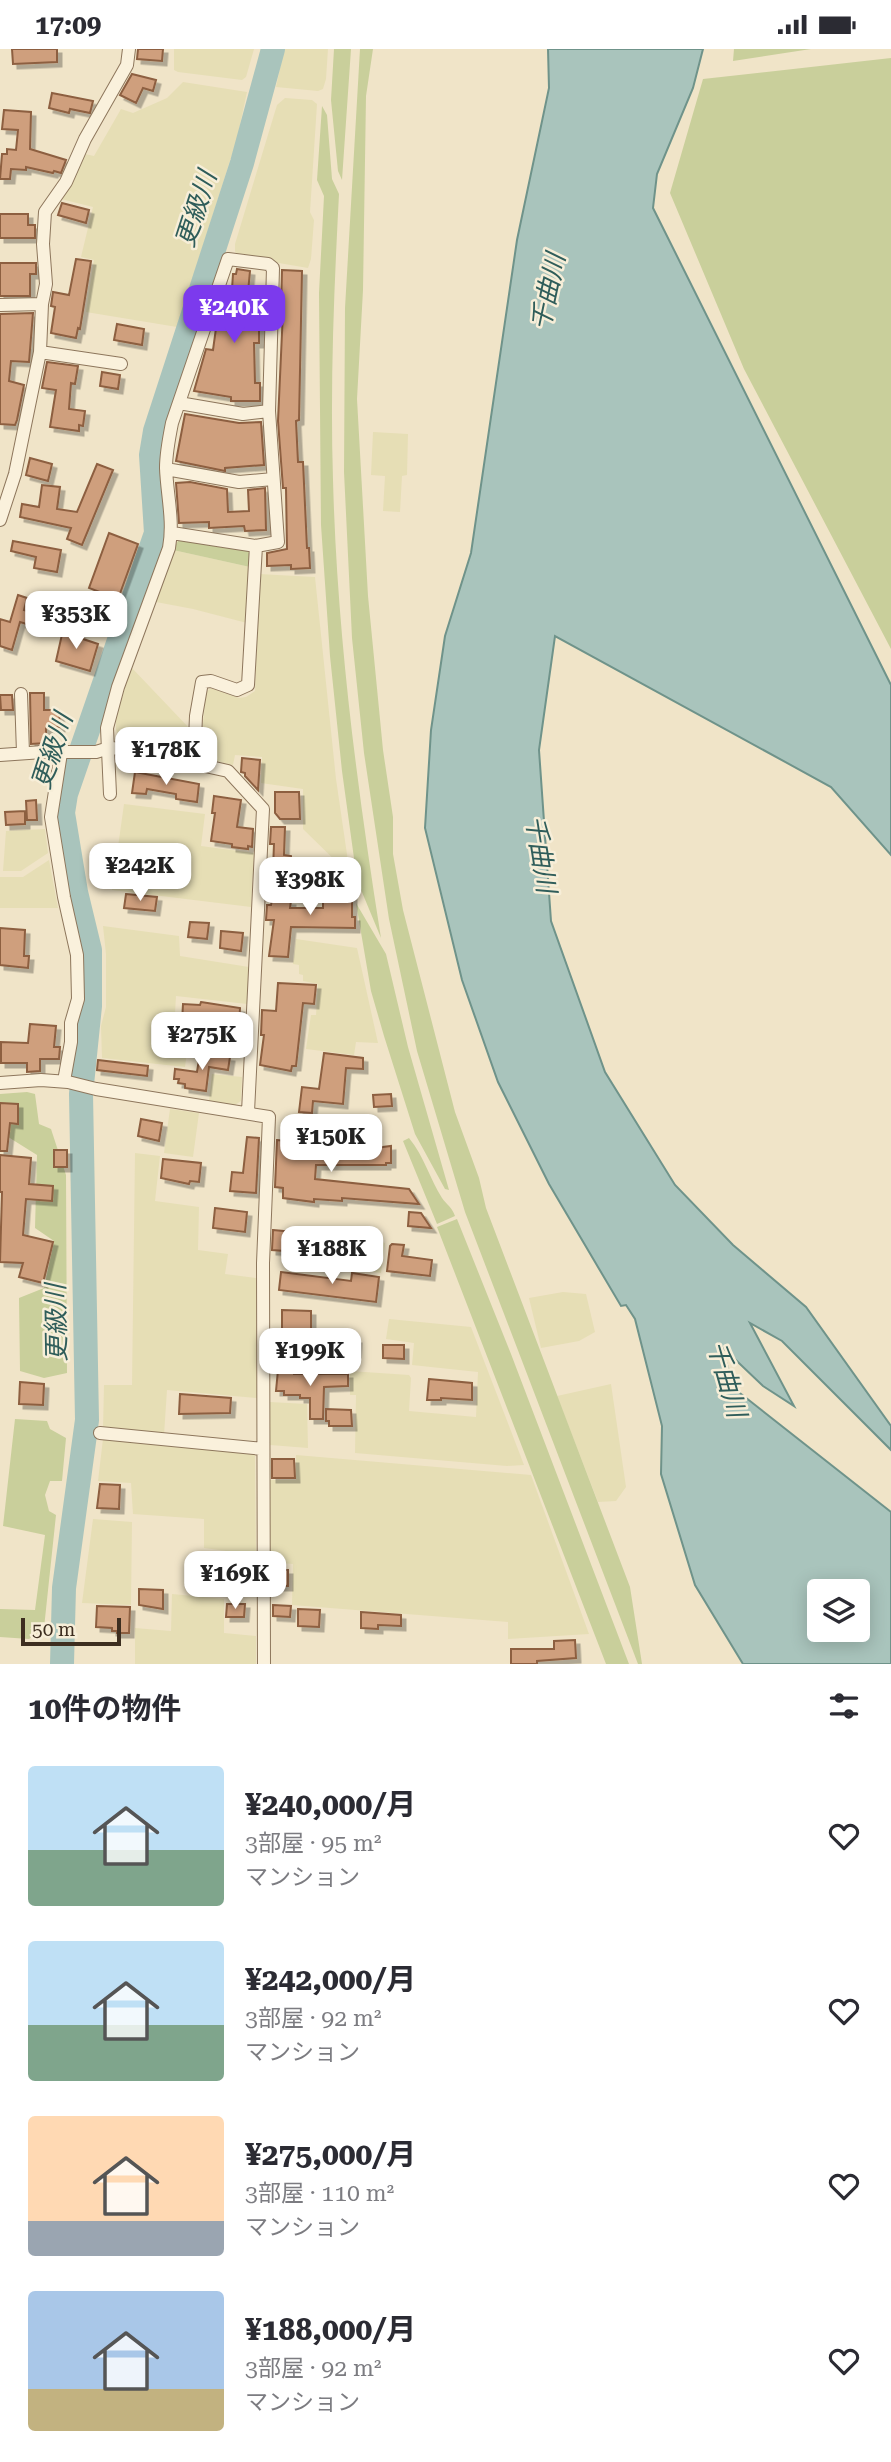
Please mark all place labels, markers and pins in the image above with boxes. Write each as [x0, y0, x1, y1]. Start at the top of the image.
pin: ¥240K [185, 285, 283, 345]
pin: ¥353K [27, 591, 125, 651]
pin: ¥178K [117, 727, 215, 787]
pin: ¥242K [91, 843, 189, 903]
pin: ¥398K [261, 857, 359, 917]
pin: ¥275K [153, 1013, 251, 1072]
pin: ¥150K [282, 1115, 380, 1174]
pin: ¥188K [283, 1227, 381, 1286]
pin: ¥199K [261, 1329, 359, 1388]
pin: ¥169K [186, 1551, 284, 1611]

